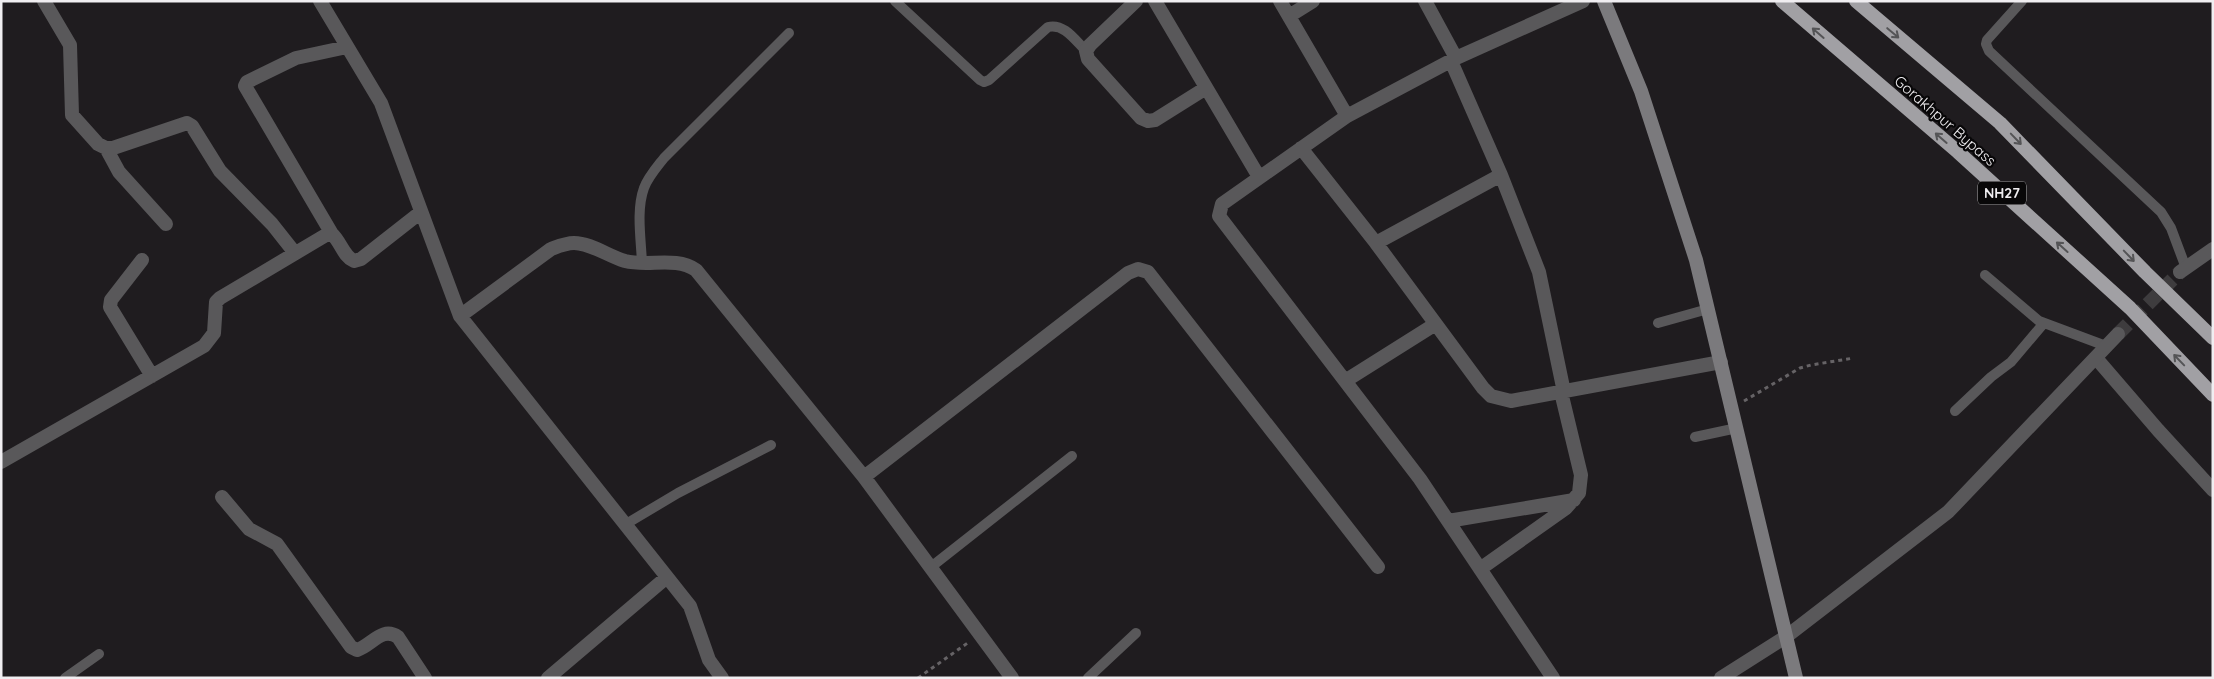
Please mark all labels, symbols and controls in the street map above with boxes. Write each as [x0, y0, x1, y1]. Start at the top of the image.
one-way arrow [1812, 27, 1825, 38]
one-way arrow [1886, 27, 1899, 38]
street label: Gorakhpur Bypass [1891, 71, 2000, 170]
one-way arrow [1935, 133, 1948, 144]
one-way arrow [2010, 133, 2022, 145]
road number: NH27 [1978, 182, 2026, 204]
one-way arrow [2056, 241, 2069, 253]
one-way arrow [2123, 249, 2135, 262]
one-way arrow [2173, 353, 2185, 366]

